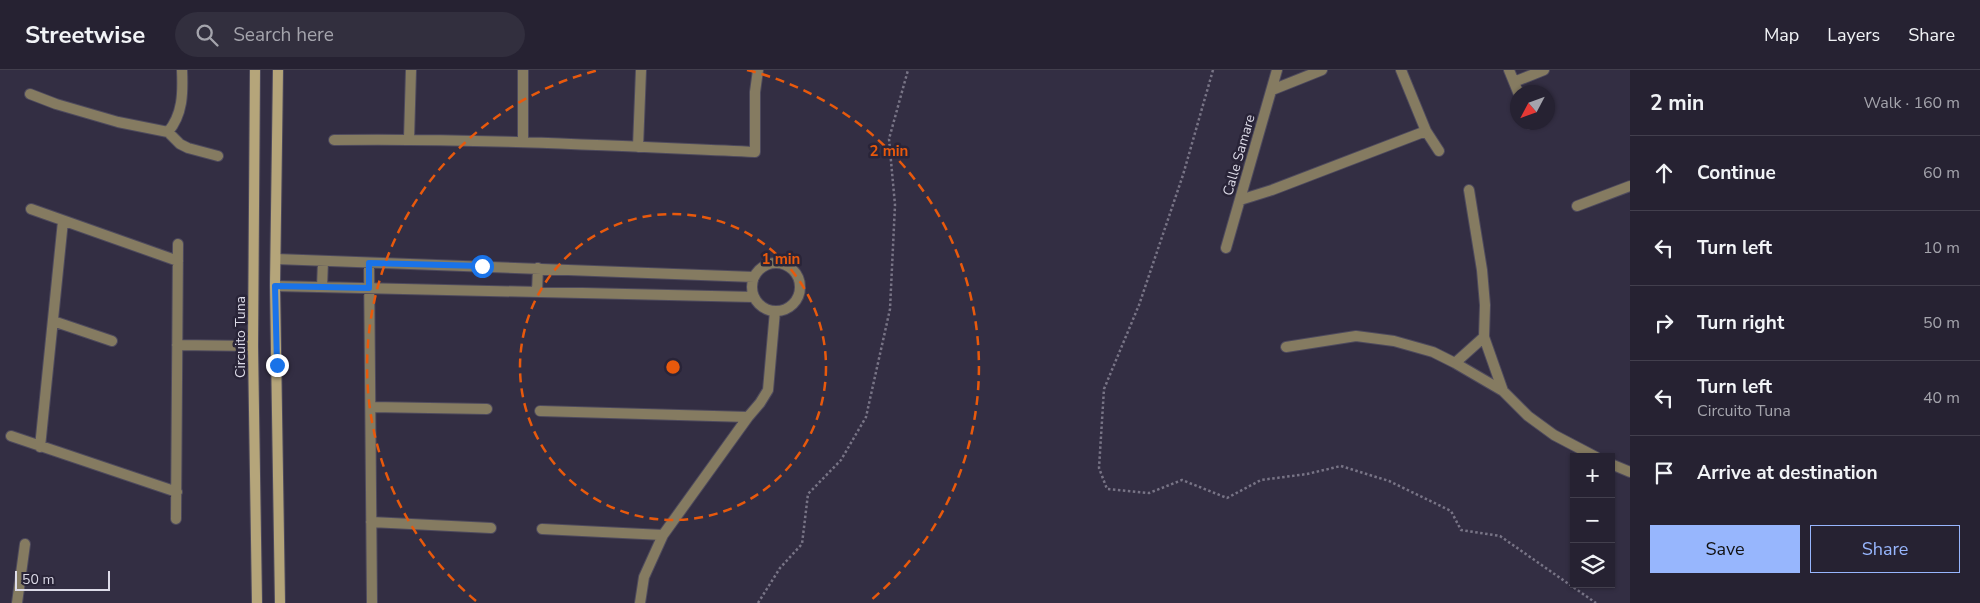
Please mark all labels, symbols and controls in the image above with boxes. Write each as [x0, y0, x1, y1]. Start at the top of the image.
search box [175, 12, 525, 57]
text: Streetwise [25, 19, 145, 51]
icon: search [193, 21, 221, 49]
text: Search here [233, 22, 334, 48]
text: Map [1764, 23, 1799, 47]
text: Layers [1827, 23, 1880, 47]
text: Share [1908, 23, 1955, 47]
north arrow [1510, 85, 1555, 130]
text: 2 min [1650, 89, 1704, 117]
text: Walk · 160 m [1864, 92, 1960, 114]
street label: Calle Samare [1218, 112, 1260, 198]
text: 2 min [870, 141, 908, 161]
icon: ahead [1650, 159, 1678, 187]
text: Continue [1697, 160, 1776, 186]
text: 60 m [1923, 162, 1960, 184]
icon: left [1650, 234, 1678, 262]
text: Turn left [1697, 235, 1772, 261]
text: 10 m [1923, 237, 1960, 259]
text: 1 min [762, 249, 800, 269]
route start [471, 255, 494, 278]
street label: Circuito Tuna [231, 296, 250, 378]
icon: right [1650, 309, 1678, 337]
text: Turn right [1697, 310, 1784, 336]
text: 50 m [1923, 312, 1960, 334]
route end [266, 354, 289, 377]
centre of rings [664, 358, 682, 376]
text: Turn left [1697, 374, 1772, 400]
icon: left [1650, 384, 1678, 412]
text: 40 m [1923, 387, 1960, 409]
text: Circuito Tuna [1697, 400, 1791, 422]
map controls [1570, 453, 1615, 588]
button: + [1570, 453, 1615, 498]
icon: arrive [1650, 459, 1678, 487]
text: Arrive at destination [1697, 460, 1878, 486]
button: − [1570, 498, 1615, 543]
button: Save [1650, 525, 1800, 573]
button: Share [1810, 525, 1960, 573]
button: layers [1570, 543, 1615, 588]
scale bar [15, 568, 110, 591]
text: 50 m [22, 570, 54, 589]

